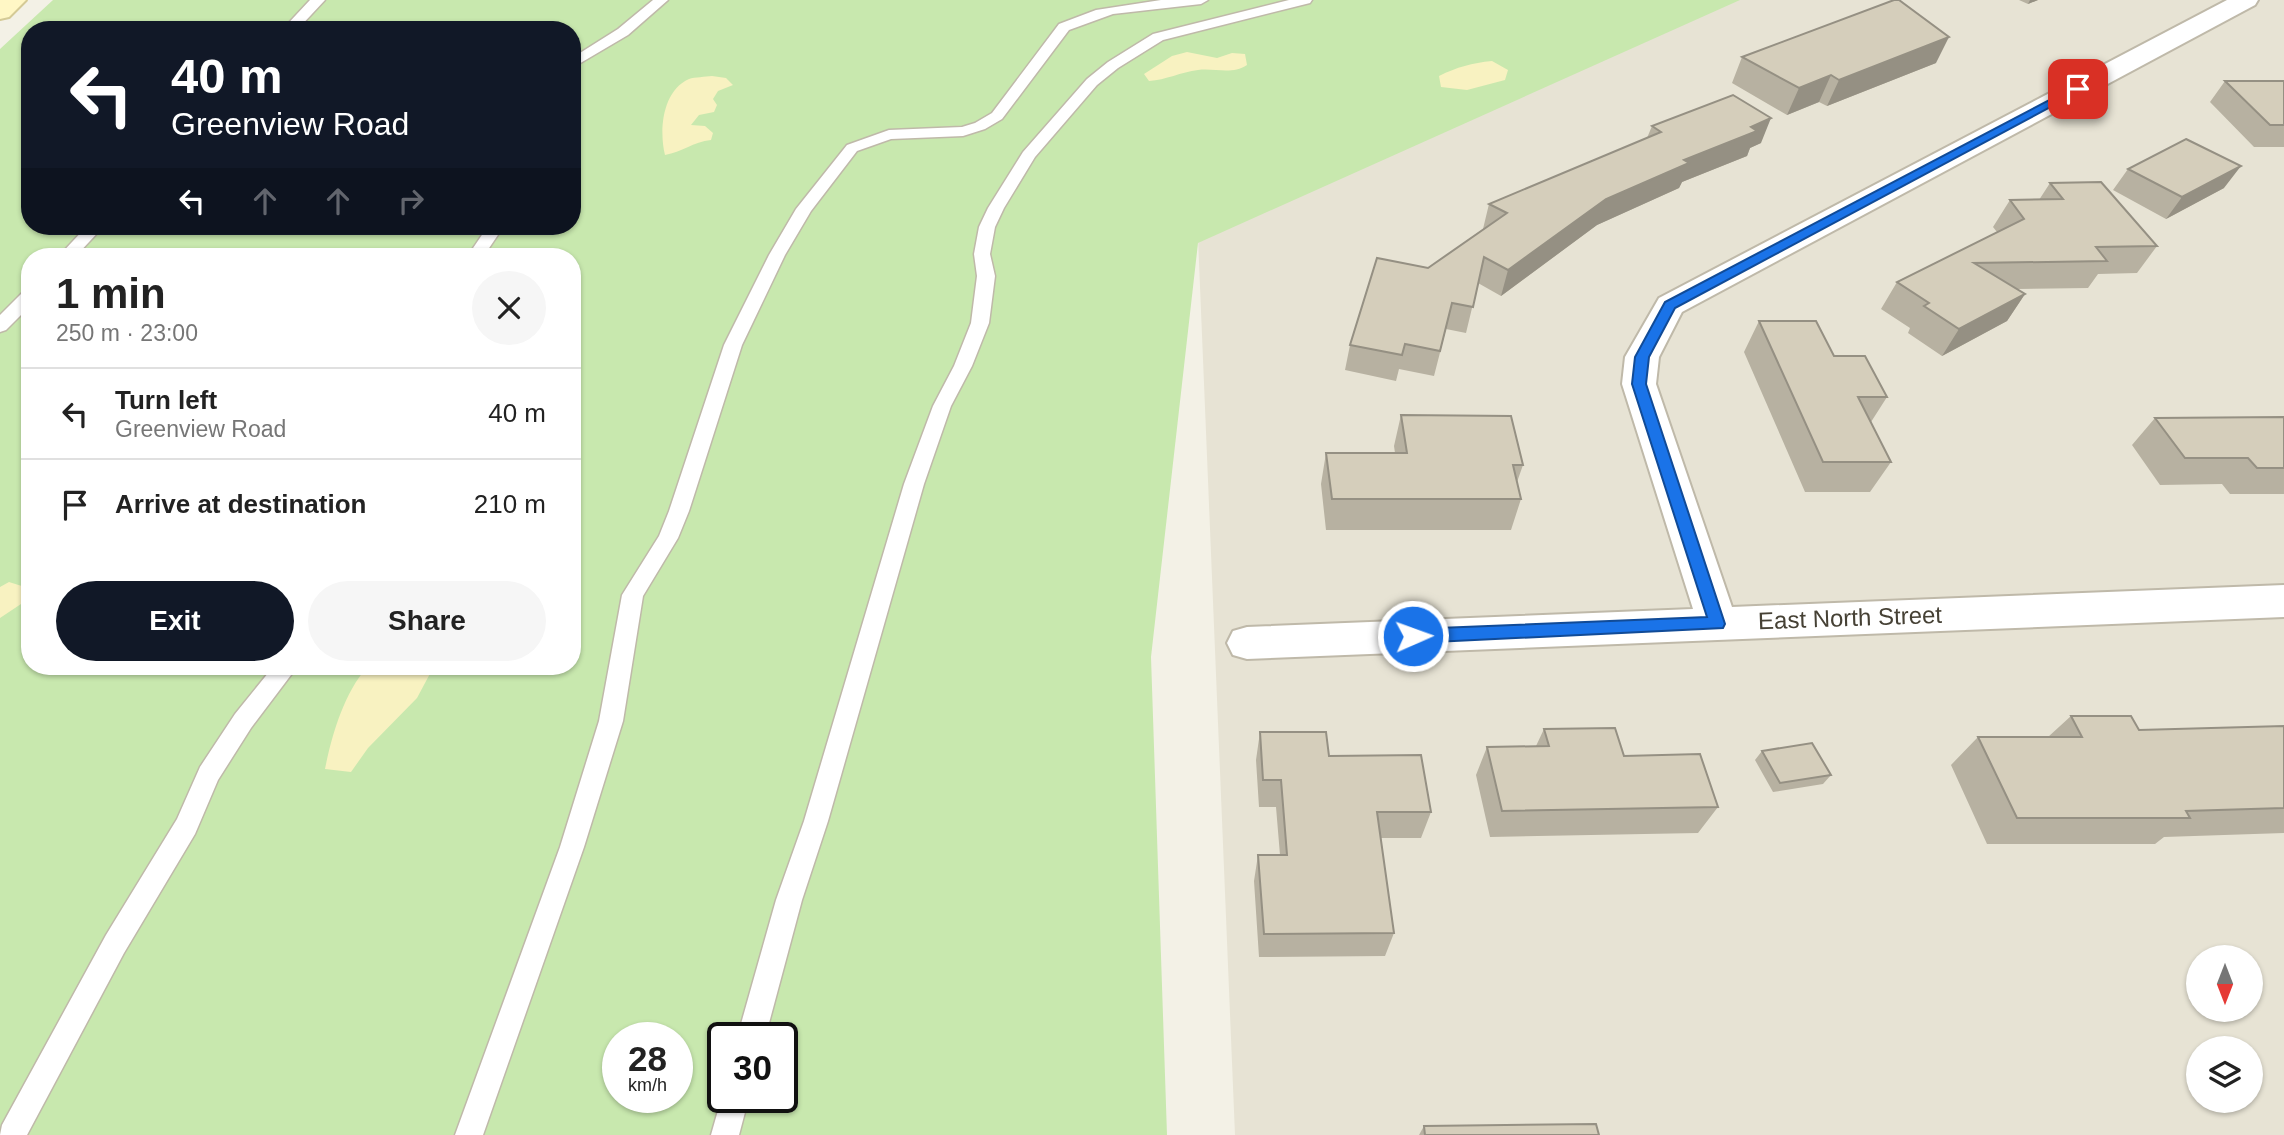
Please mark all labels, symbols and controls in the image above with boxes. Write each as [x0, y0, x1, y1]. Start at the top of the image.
icon: left [56, 49, 147, 140]
text: 40 m [171, 49, 283, 103]
pin [2048, 59, 2108, 119]
icon: arrive [2059, 70, 2097, 108]
text: Greenview Road [171, 106, 409, 142]
icon: left [173, 182, 211, 220]
icon: ahead [246, 182, 284, 220]
icon: ahead [319, 182, 357, 220]
icon: right [392, 182, 430, 220]
text: 1 min [56, 270, 166, 317]
button: close [472, 271, 546, 345]
text: 250 m · 23:00 [56, 320, 198, 346]
text: Turn left [115, 385, 217, 415]
icon: left [56, 395, 94, 433]
text: 40 m [488, 398, 546, 428]
text: Greenview Road [115, 416, 286, 442]
icon: arrive [56, 486, 94, 524]
text: Arrive at destination [115, 489, 366, 519]
text: 210 m [474, 489, 546, 519]
button: Exit [56, 581, 294, 661]
button: Share [308, 581, 546, 661]
position arrow [1376, 599, 1450, 673]
street label: East North Street [1758, 601, 1943, 634]
north arrow [2186, 945, 2263, 1022]
map controls [2186, 945, 2263, 1113]
speed limit sign: 30 [707, 1022, 798, 1113]
button: layers [2186, 1036, 2263, 1113]
text: 28 [628, 1039, 667, 1078]
text: km/h [628, 1075, 667, 1095]

